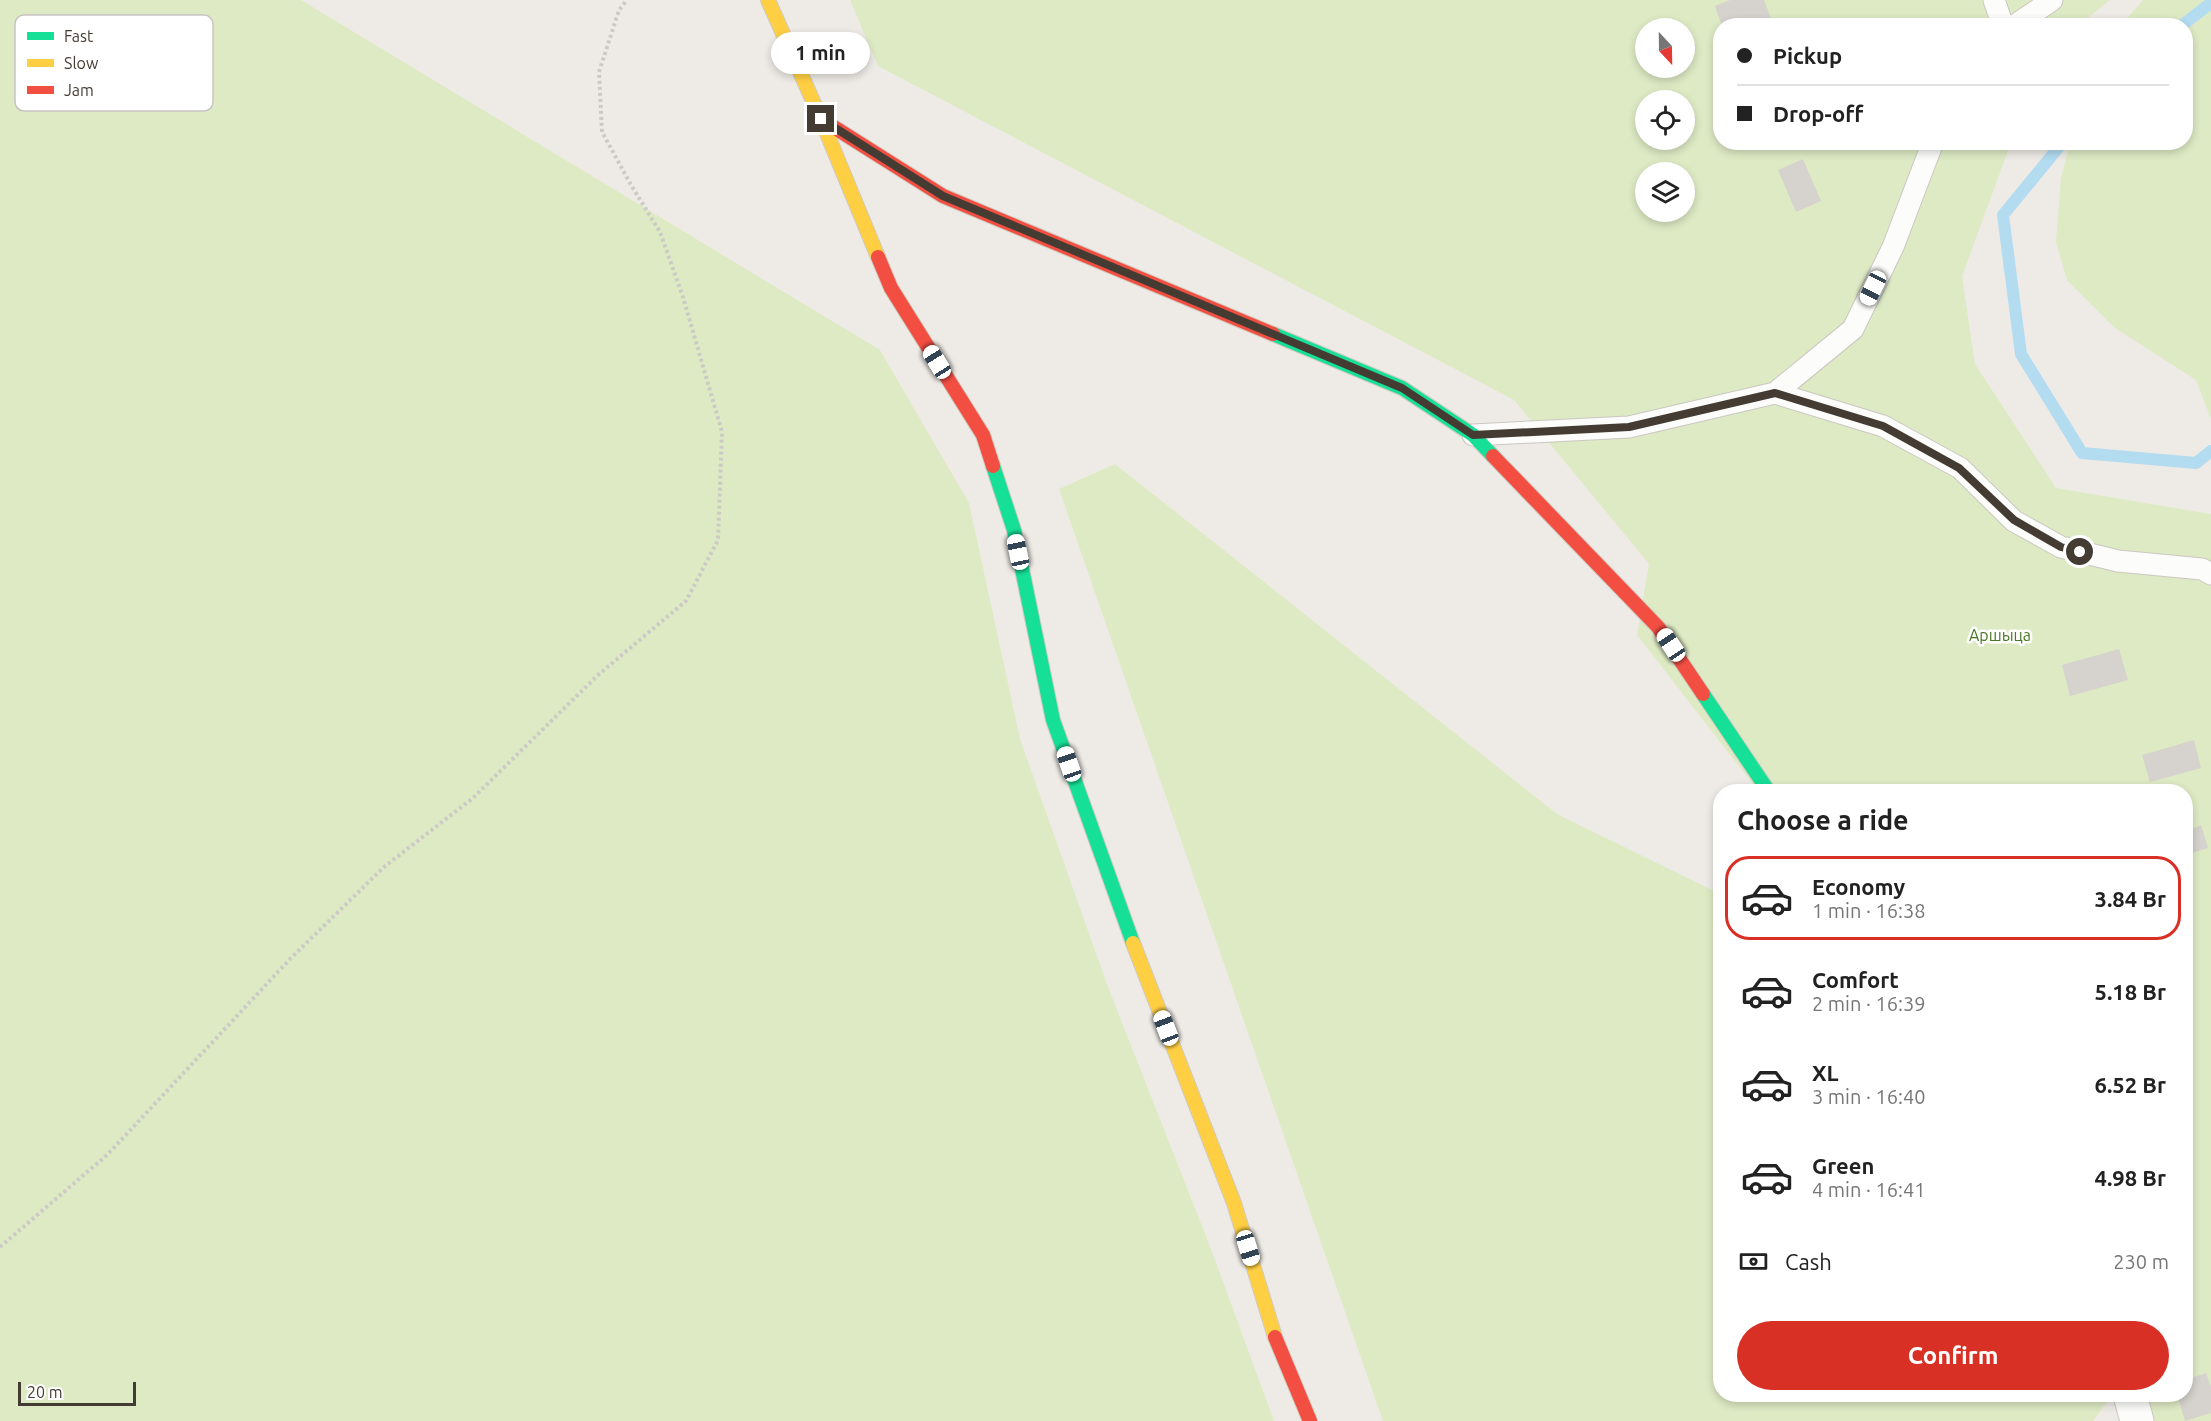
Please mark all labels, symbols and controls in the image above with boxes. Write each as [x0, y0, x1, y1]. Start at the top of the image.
legend [15, 15, 213, 111]
north arrow [1635, 18, 1695, 78]
map controls [1635, 18, 1695, 222]
text: Fast [64, 27, 94, 45]
callout: 1 min [772, 32, 870, 74]
text: 1 min [795, 41, 846, 64]
text: Pickup [1773, 43, 1842, 68]
text: Slow [64, 54, 99, 72]
text: Jam [64, 81, 94, 99]
button: locate [1635, 90, 1695, 150]
text: Drop-off [1773, 101, 1863, 126]
route end [807, 105, 834, 132]
button: layers [1635, 162, 1695, 222]
car [1857, 268, 1889, 308]
car [920, 342, 954, 382]
car [1005, 533, 1031, 571]
route start [2066, 538, 2093, 565]
car [1653, 625, 1689, 665]
park label: Аршыца [1969, 626, 2031, 644]
car [1055, 744, 1083, 784]
text: Choose a ride [1737, 805, 1909, 835]
icon: car [1740, 871, 1794, 925]
text: Economy [1812, 874, 1905, 899]
text: 3.84 Br [2095, 886, 2166, 911]
text: 1 min · 16:38 [1812, 899, 1926, 922]
icon: car [1740, 964, 1794, 1018]
text: Comfort [1812, 967, 1899, 992]
text: 5.18 Br [2095, 979, 2166, 1004]
text: 2 min · 16:39 [1812, 992, 1926, 1015]
car [1151, 1008, 1181, 1048]
icon: car [1740, 1057, 1794, 1111]
text: XL [1812, 1060, 1839, 1085]
text: 6.52 Br [2095, 1072, 2166, 1097]
text: 3 min · 16:40 [1812, 1085, 1926, 1108]
icon: car [1740, 1150, 1794, 1204]
text: Green [1812, 1153, 1874, 1178]
text: 4.98 Br [2095, 1165, 2166, 1190]
text: 4 min · 16:41 [1812, 1178, 1926, 1201]
car [1234, 1228, 1262, 1268]
icon: cash [1737, 1245, 1770, 1278]
text: Cash [1785, 1249, 1832, 1274]
text: 230 m [2113, 1250, 2169, 1273]
button: Confirm [1737, 1321, 2169, 1390]
scale bar [18, 1379, 136, 1406]
text: 20 m [27, 1383, 63, 1401]

